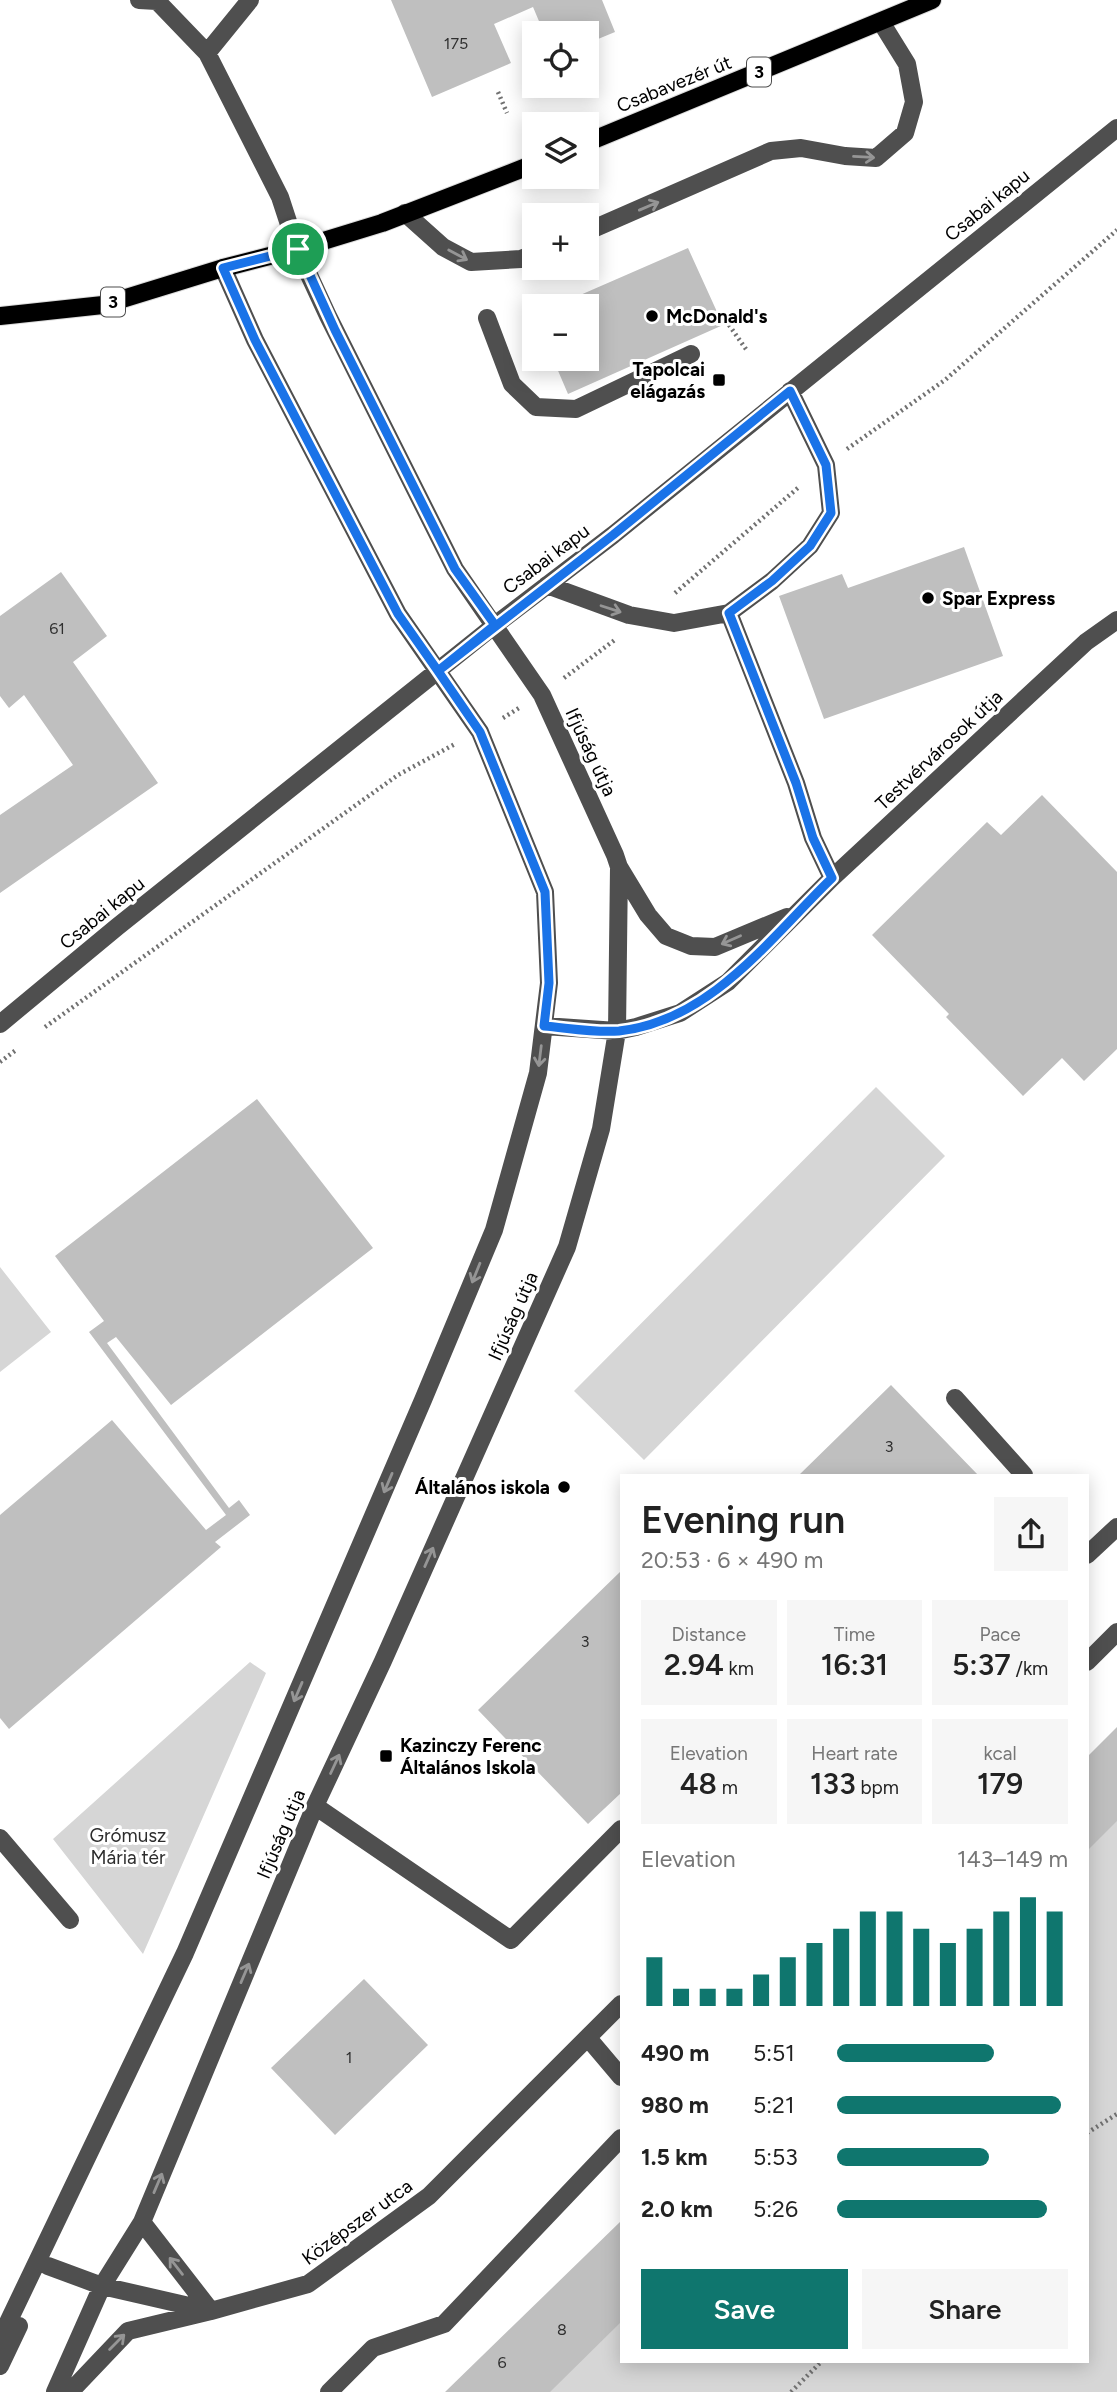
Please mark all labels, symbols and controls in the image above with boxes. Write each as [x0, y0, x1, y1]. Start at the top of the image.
map controls [522, 21, 599, 371]
button: locate [522, 21, 599, 98]
house number: 175 [444, 34, 468, 53]
street label: Csabavezér út [613, 51, 735, 117]
road number: 3 [747, 58, 771, 86]
button: layers [522, 112, 599, 189]
one-way arrow [852, 151, 875, 164]
street label: Csabai kapu [940, 164, 1034, 246]
one-way arrow [638, 199, 659, 212]
button: + [522, 203, 599, 280]
pin [268, 219, 328, 279]
icon: arrive [279, 230, 317, 268]
one-way arrow [447, 249, 468, 263]
road number: 3 [101, 288, 125, 316]
button: − [522, 294, 599, 371]
place label: McDonald's [666, 305, 768, 328]
marker: McDonald's [644, 308, 660, 324]
place label: Tapolcai elágazás [630, 358, 705, 403]
marker: Tapolcai elágazás [711, 372, 727, 388]
street label: Csabai kapu [498, 519, 594, 599]
place label: Spar Express [942, 587, 1055, 610]
marker: Spar Express [920, 590, 936, 606]
one-way arrow [599, 604, 621, 616]
house number: 61 [49, 619, 65, 638]
street label: Testvérvárosok útja [871, 685, 1007, 815]
street label: Ifjúság útja [561, 704, 621, 800]
street label: Csabai kapu [55, 872, 149, 954]
one-way arrow [721, 934, 742, 947]
one-way arrow [534, 1044, 547, 1067]
one-way arrow [469, 1262, 482, 1284]
street label: Ifjúság útja [483, 1268, 543, 1364]
house number: 3 [885, 1437, 893, 1456]
one-way arrow [381, 1472, 394, 1493]
place label: Általános iskola [415, 1476, 550, 1499]
marker: Általános iskola [556, 1479, 572, 1495]
text: Evening run [641, 1497, 845, 1543]
button: share [994, 1497, 1068, 1571]
one-way arrow [423, 1546, 436, 1568]
text: 20:53 · 6 × 490 m [641, 1546, 823, 1574]
text: Distance [672, 1623, 746, 1646]
text: Time [834, 1623, 875, 1646]
text: Pace [980, 1623, 1021, 1646]
house number: 3 [581, 1632, 589, 1651]
text: 2.94 [664, 1646, 724, 1683]
text: 16:31 [821, 1646, 888, 1683]
text: 5:37 [952, 1646, 1011, 1683]
text: km [724, 1657, 754, 1680]
text: /km [1011, 1657, 1048, 1680]
one-way arrow [291, 1681, 304, 1702]
place label: Kazinczy Ferenc Általános Iskola [400, 1734, 542, 1779]
text: Elevation [670, 1742, 748, 1765]
text: Heart rate [811, 1742, 898, 1765]
text: kcal [984, 1742, 1017, 1765]
marker: Kazinczy Ferenc Általános Iskola [378, 1748, 394, 1764]
one-way arrow [329, 1754, 343, 1775]
text: 48 [680, 1765, 717, 1802]
text: 133 [810, 1765, 856, 1802]
text: 179 [977, 1765, 1023, 1802]
text: m [717, 1776, 738, 1799]
text: bpm [856, 1776, 899, 1799]
street label: Ifjúság útja [252, 1786, 310, 1882]
park label: Grómusz Mária tér [90, 1824, 166, 1869]
text: Elevation [641, 1845, 736, 1873]
text: 143–149 m [957, 1845, 1068, 1873]
one-way arrow [240, 1962, 253, 1984]
text: 490 m [641, 2039, 709, 2067]
text: 5:51 [753, 2039, 795, 2067]
house number: 1 [346, 2048, 352, 2067]
text: 980 m [641, 2091, 709, 2119]
text: 5:21 [753, 2091, 794, 2119]
text: 1.5 km [641, 2143, 708, 2171]
text: 5:53 [753, 2143, 798, 2171]
one-way arrow [152, 2172, 165, 2194]
street label: Középszer utca [297, 2174, 417, 2270]
text: 2.0 km [641, 2195, 713, 2223]
text: 5:26 [753, 2195, 798, 2223]
one-way arrow [169, 2257, 184, 2276]
button: Save [641, 2269, 848, 2349]
button: Share [862, 2269, 1068, 2349]
house number: 8 [557, 2320, 567, 2339]
one-way arrow [108, 2334, 125, 2351]
house number: 6 [497, 2353, 507, 2372]

